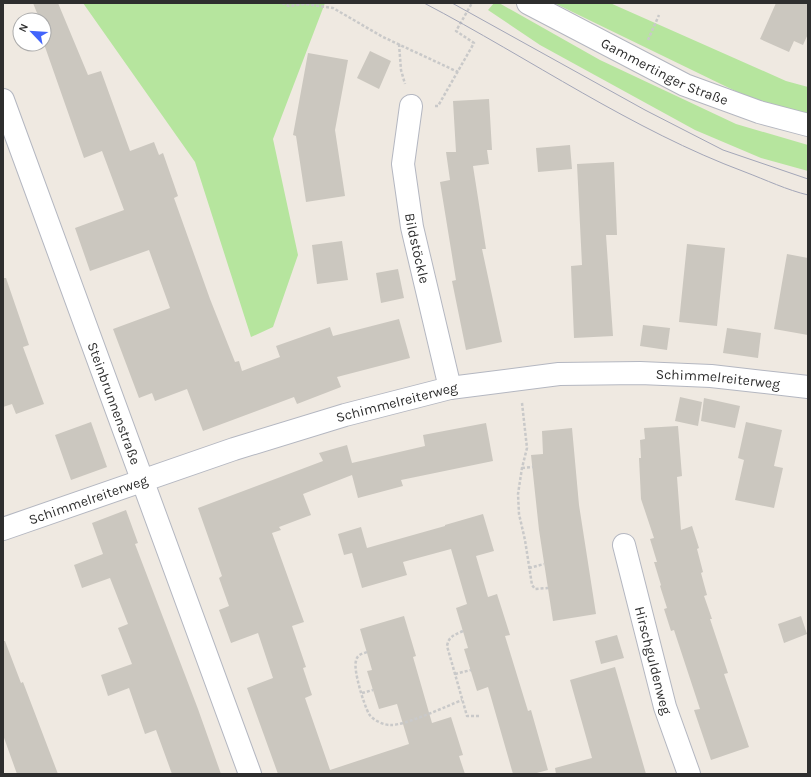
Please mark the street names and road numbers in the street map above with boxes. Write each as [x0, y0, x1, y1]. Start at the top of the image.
street label: Gammertinger Straße [598, 34, 731, 109]
street label: Bildstöckle [402, 212, 434, 285]
street label: Steinbrunnenstraße [84, 340, 144, 467]
street label: Schimmelreiterweg [655, 365, 781, 392]
street label: Schimmelreiterweg [334, 379, 459, 426]
street label: Schimmelreiterweg [26, 471, 150, 528]
street label: Hirschguldenweg [631, 604, 676, 717]

